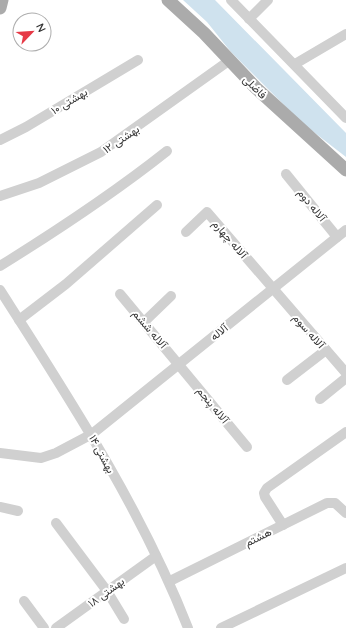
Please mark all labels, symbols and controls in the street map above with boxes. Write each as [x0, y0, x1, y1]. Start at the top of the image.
north arrow [12, 12, 52, 52]
text: N [33, 21, 49, 34]
street label: فاضلی [240, 72, 270, 102]
street label: بهشتی ۱۰ [48, 85, 90, 117]
street label: بهشتی ۱۲ [100, 122, 142, 156]
street label: آلاله دوم [294, 186, 330, 226]
street label: آلاله چهارم [209, 217, 252, 263]
street label: آلاله ششم [129, 307, 171, 353]
street label: آلاله سوم [289, 311, 329, 353]
street label: آلاله [207, 320, 232, 343]
street label: آلاله پنجم [193, 384, 233, 428]
street label: بهشتی ۱۴ [86, 432, 118, 476]
street label: هشتم [242, 524, 274, 550]
street label: بهشتی ۱۸ [85, 574, 127, 610]

